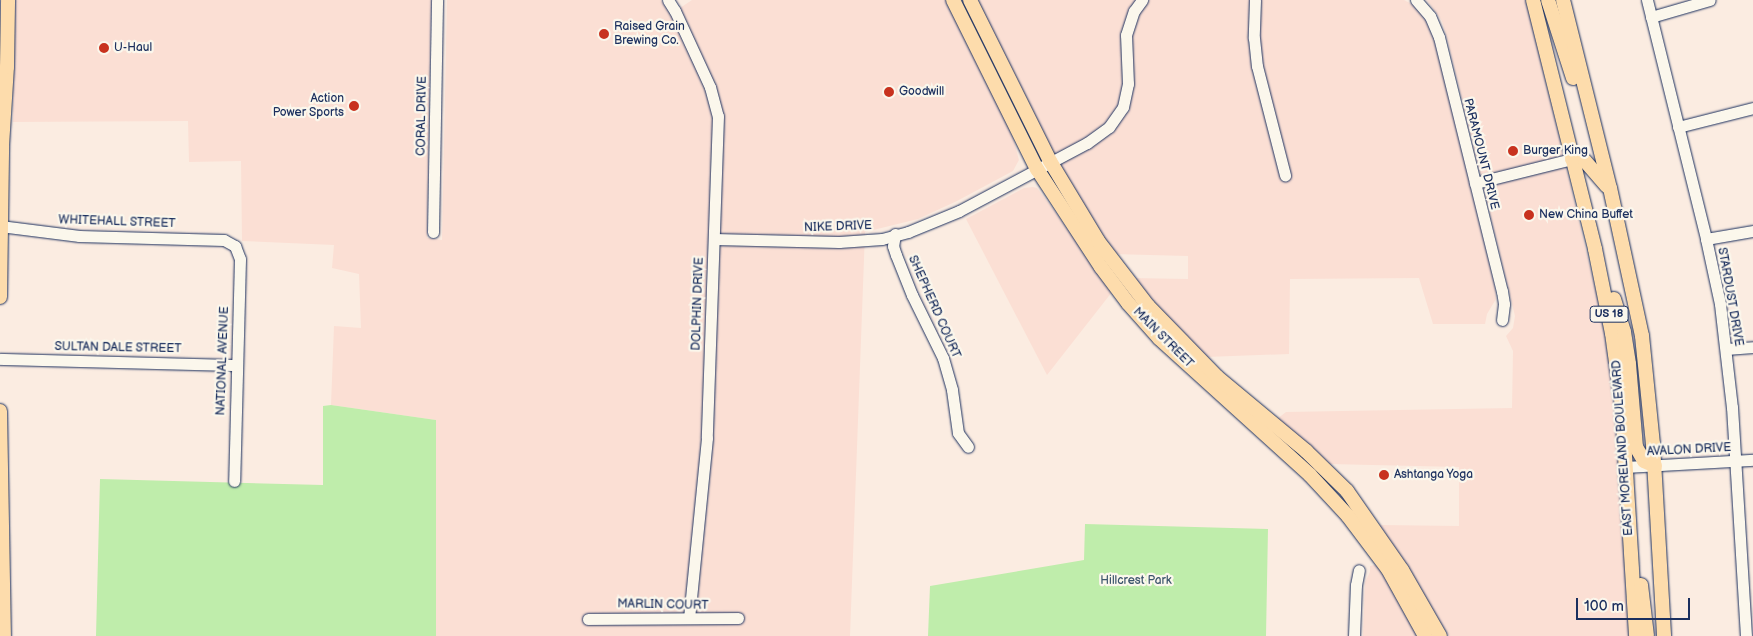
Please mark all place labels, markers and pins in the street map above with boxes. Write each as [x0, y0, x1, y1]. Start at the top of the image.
place label: Raised Grain Brewing Co. [614, 20, 685, 48]
marker: Raised Grain Brewing Co. [598, 28, 610, 40]
place label: U-Haul [114, 41, 152, 55]
marker: U-Haul [98, 42, 110, 54]
place label: Goodwill [899, 85, 944, 99]
marker: Goodwill [883, 86, 895, 98]
place label: Action Power Sports [273, 92, 344, 120]
marker: Action Power Sports [348, 100, 360, 112]
place label: Burger King [1523, 144, 1588, 158]
marker: Burger King [1507, 145, 1519, 157]
place label: New China Buffet [1539, 208, 1633, 222]
marker: New China Buffet [1523, 209, 1535, 221]
place label: Ashtanga Yoga [1394, 468, 1474, 482]
marker: Ashtanga Yoga [1378, 469, 1390, 481]

